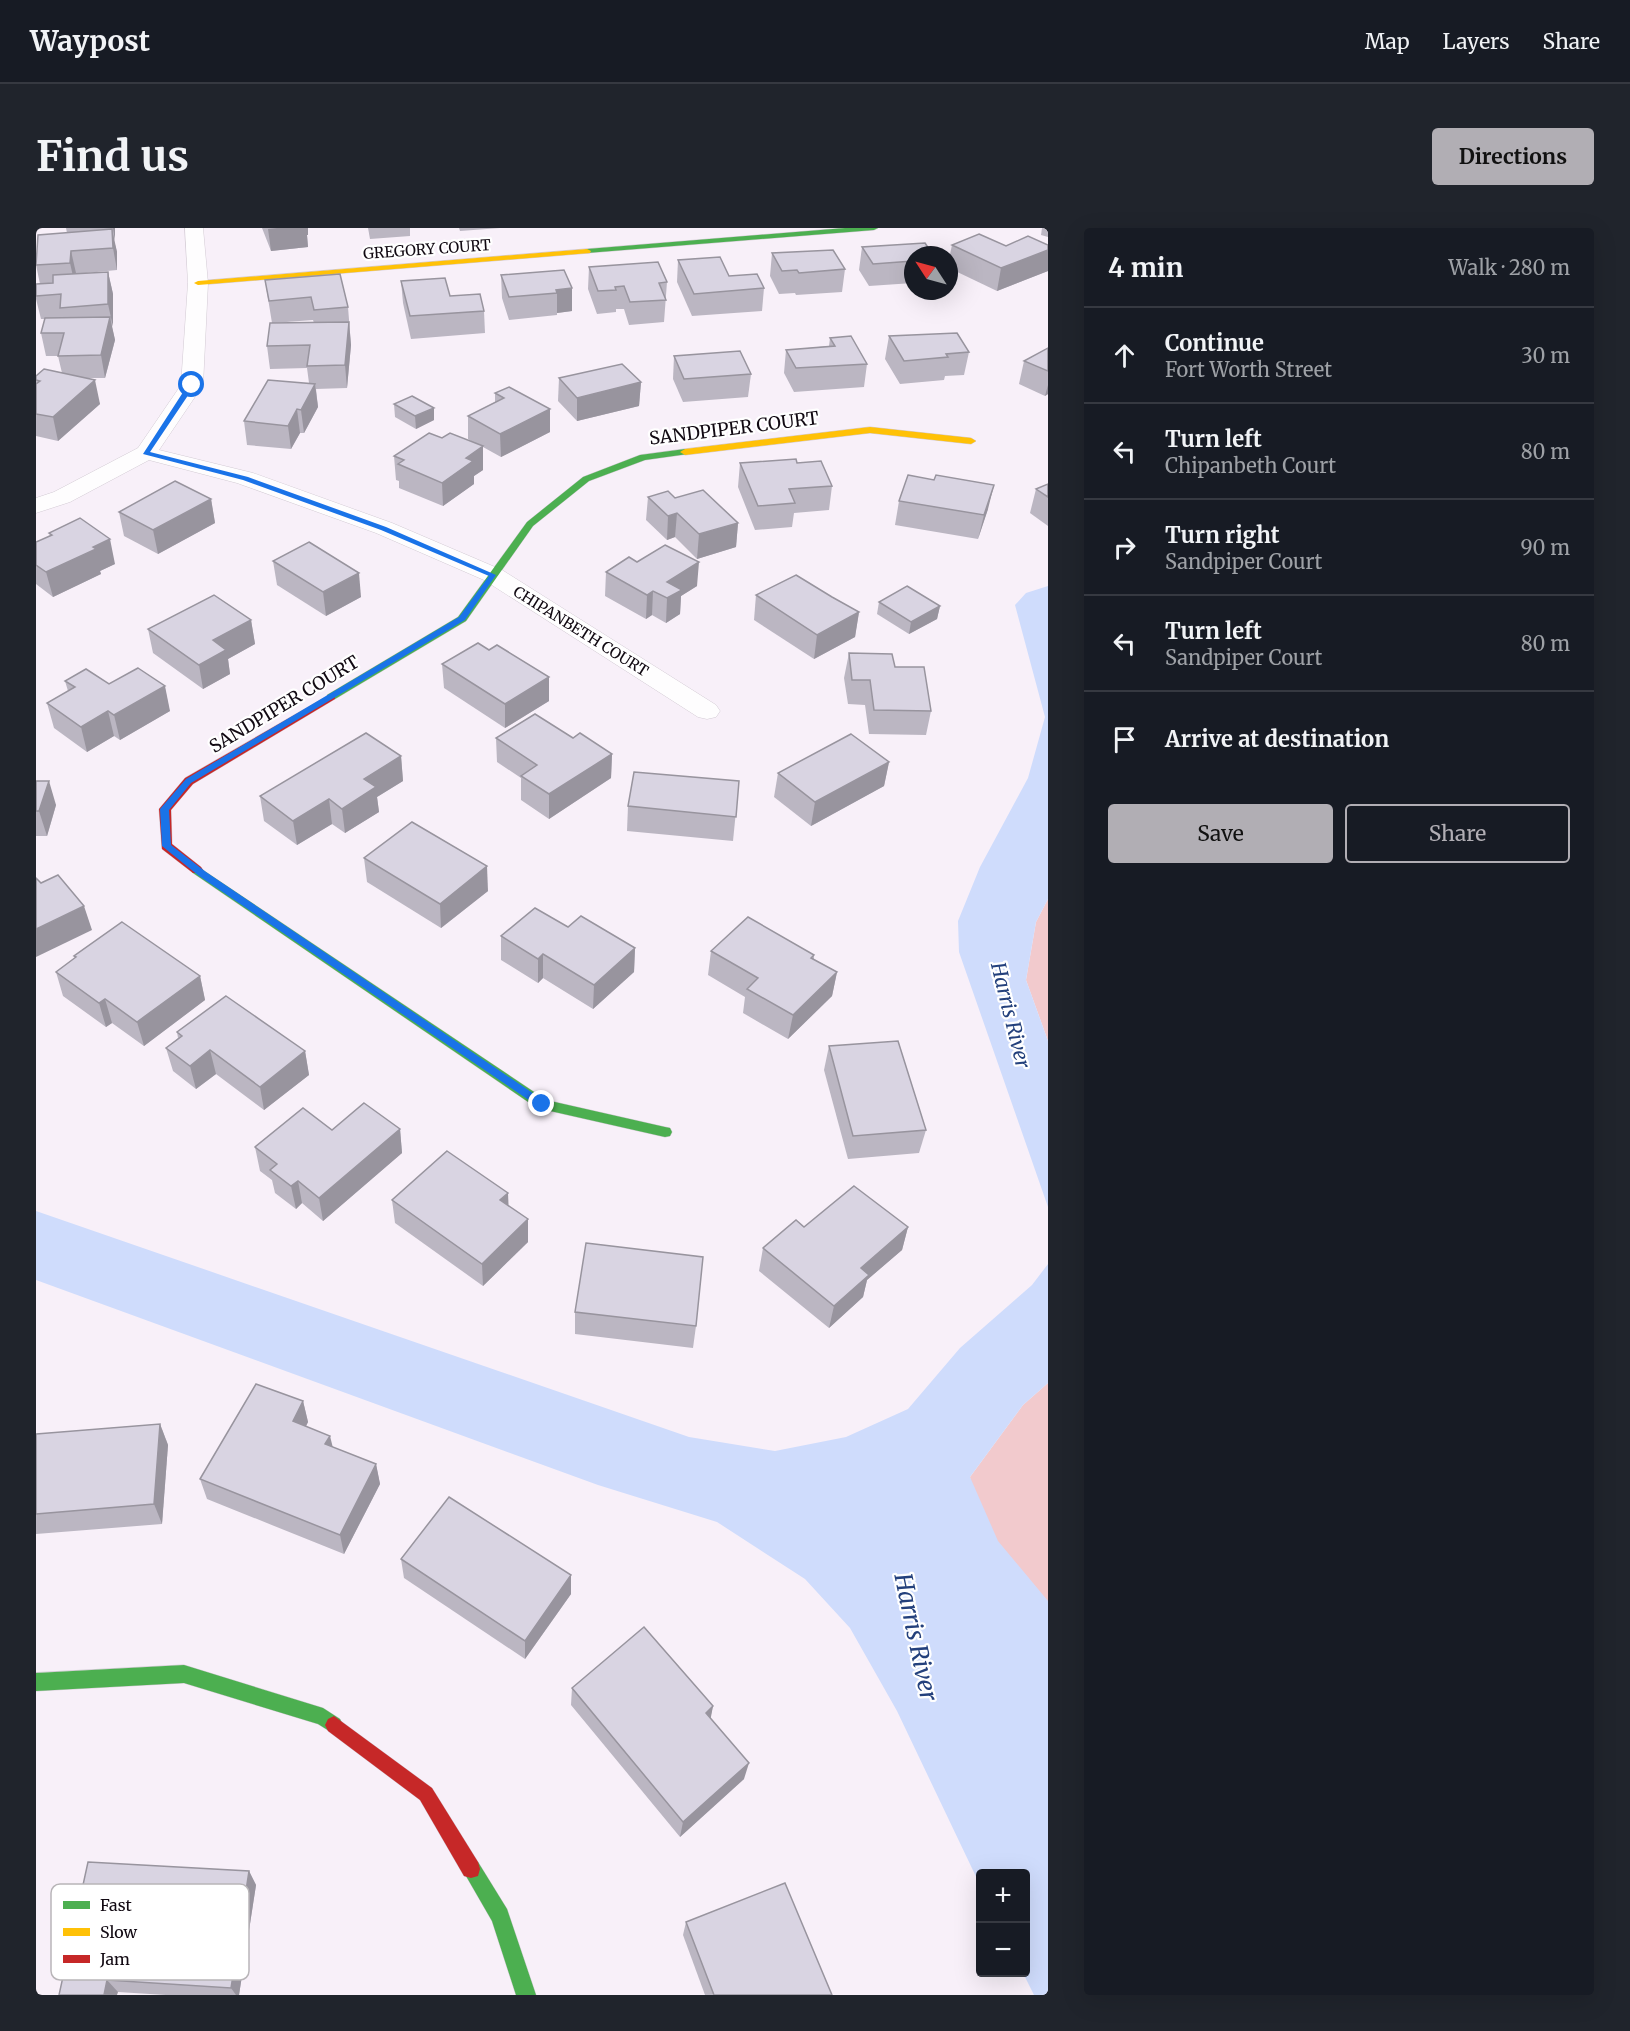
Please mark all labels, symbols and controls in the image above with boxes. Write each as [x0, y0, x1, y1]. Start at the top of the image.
text: Waypost [30, 23, 150, 59]
text: Map [1365, 28, 1410, 55]
text: Layers [1443, 28, 1510, 55]
text: Share [1543, 28, 1600, 55]
button: Directions [1432, 128, 1594, 185]
text: Find us [36, 130, 189, 182]
street label: GREGORY COURT [362, 235, 492, 263]
north arrow [904, 246, 958, 300]
text: 4 min [1108, 251, 1183, 284]
text: Walk · 280 m [1448, 255, 1570, 280]
text: Continue [1165, 329, 1264, 357]
icon: ahead [1108, 339, 1141, 372]
text: 30 m [1521, 343, 1570, 368]
text: Fort Worth Street [1165, 357, 1332, 382]
route start [178, 371, 204, 397]
street label: SANDPIPER COURT [648, 406, 821, 450]
text: Turn left [1165, 425, 1262, 453]
icon: left [1108, 435, 1141, 468]
text: 80 m [1521, 439, 1570, 464]
text: Chipanbeth Court [1165, 453, 1336, 478]
text: Turn right [1165, 521, 1279, 549]
icon: right [1108, 531, 1141, 564]
text: 90 m [1520, 535, 1570, 560]
text: Sandpiper Court [1165, 549, 1322, 574]
street label: CHIPANBETH COURT [510, 582, 653, 681]
text: Turn left [1165, 617, 1262, 645]
icon: left [1108, 627, 1141, 660]
text: 80 m [1521, 631, 1570, 656]
text: Sandpiper Court [1165, 645, 1322, 670]
street label: SANDPIPER COURT [205, 650, 364, 758]
icon: arrive [1108, 723, 1141, 756]
text: Arrive at destination [1165, 725, 1389, 753]
button: Save [1108, 804, 1333, 863]
button: Share [1345, 804, 1570, 863]
water label: Harris River [986, 958, 1036, 1071]
route end [528, 1090, 554, 1116]
water label: Harris River [887, 1569, 945, 1705]
map controls [976, 1869, 1030, 1977]
button: + [976, 1869, 1030, 1923]
legend [51, 1884, 249, 1980]
text: Fast [100, 1895, 133, 1915]
text: Slow [100, 1922, 138, 1942]
button: − [976, 1923, 1030, 1977]
text: Jam [99, 1949, 130, 1969]

